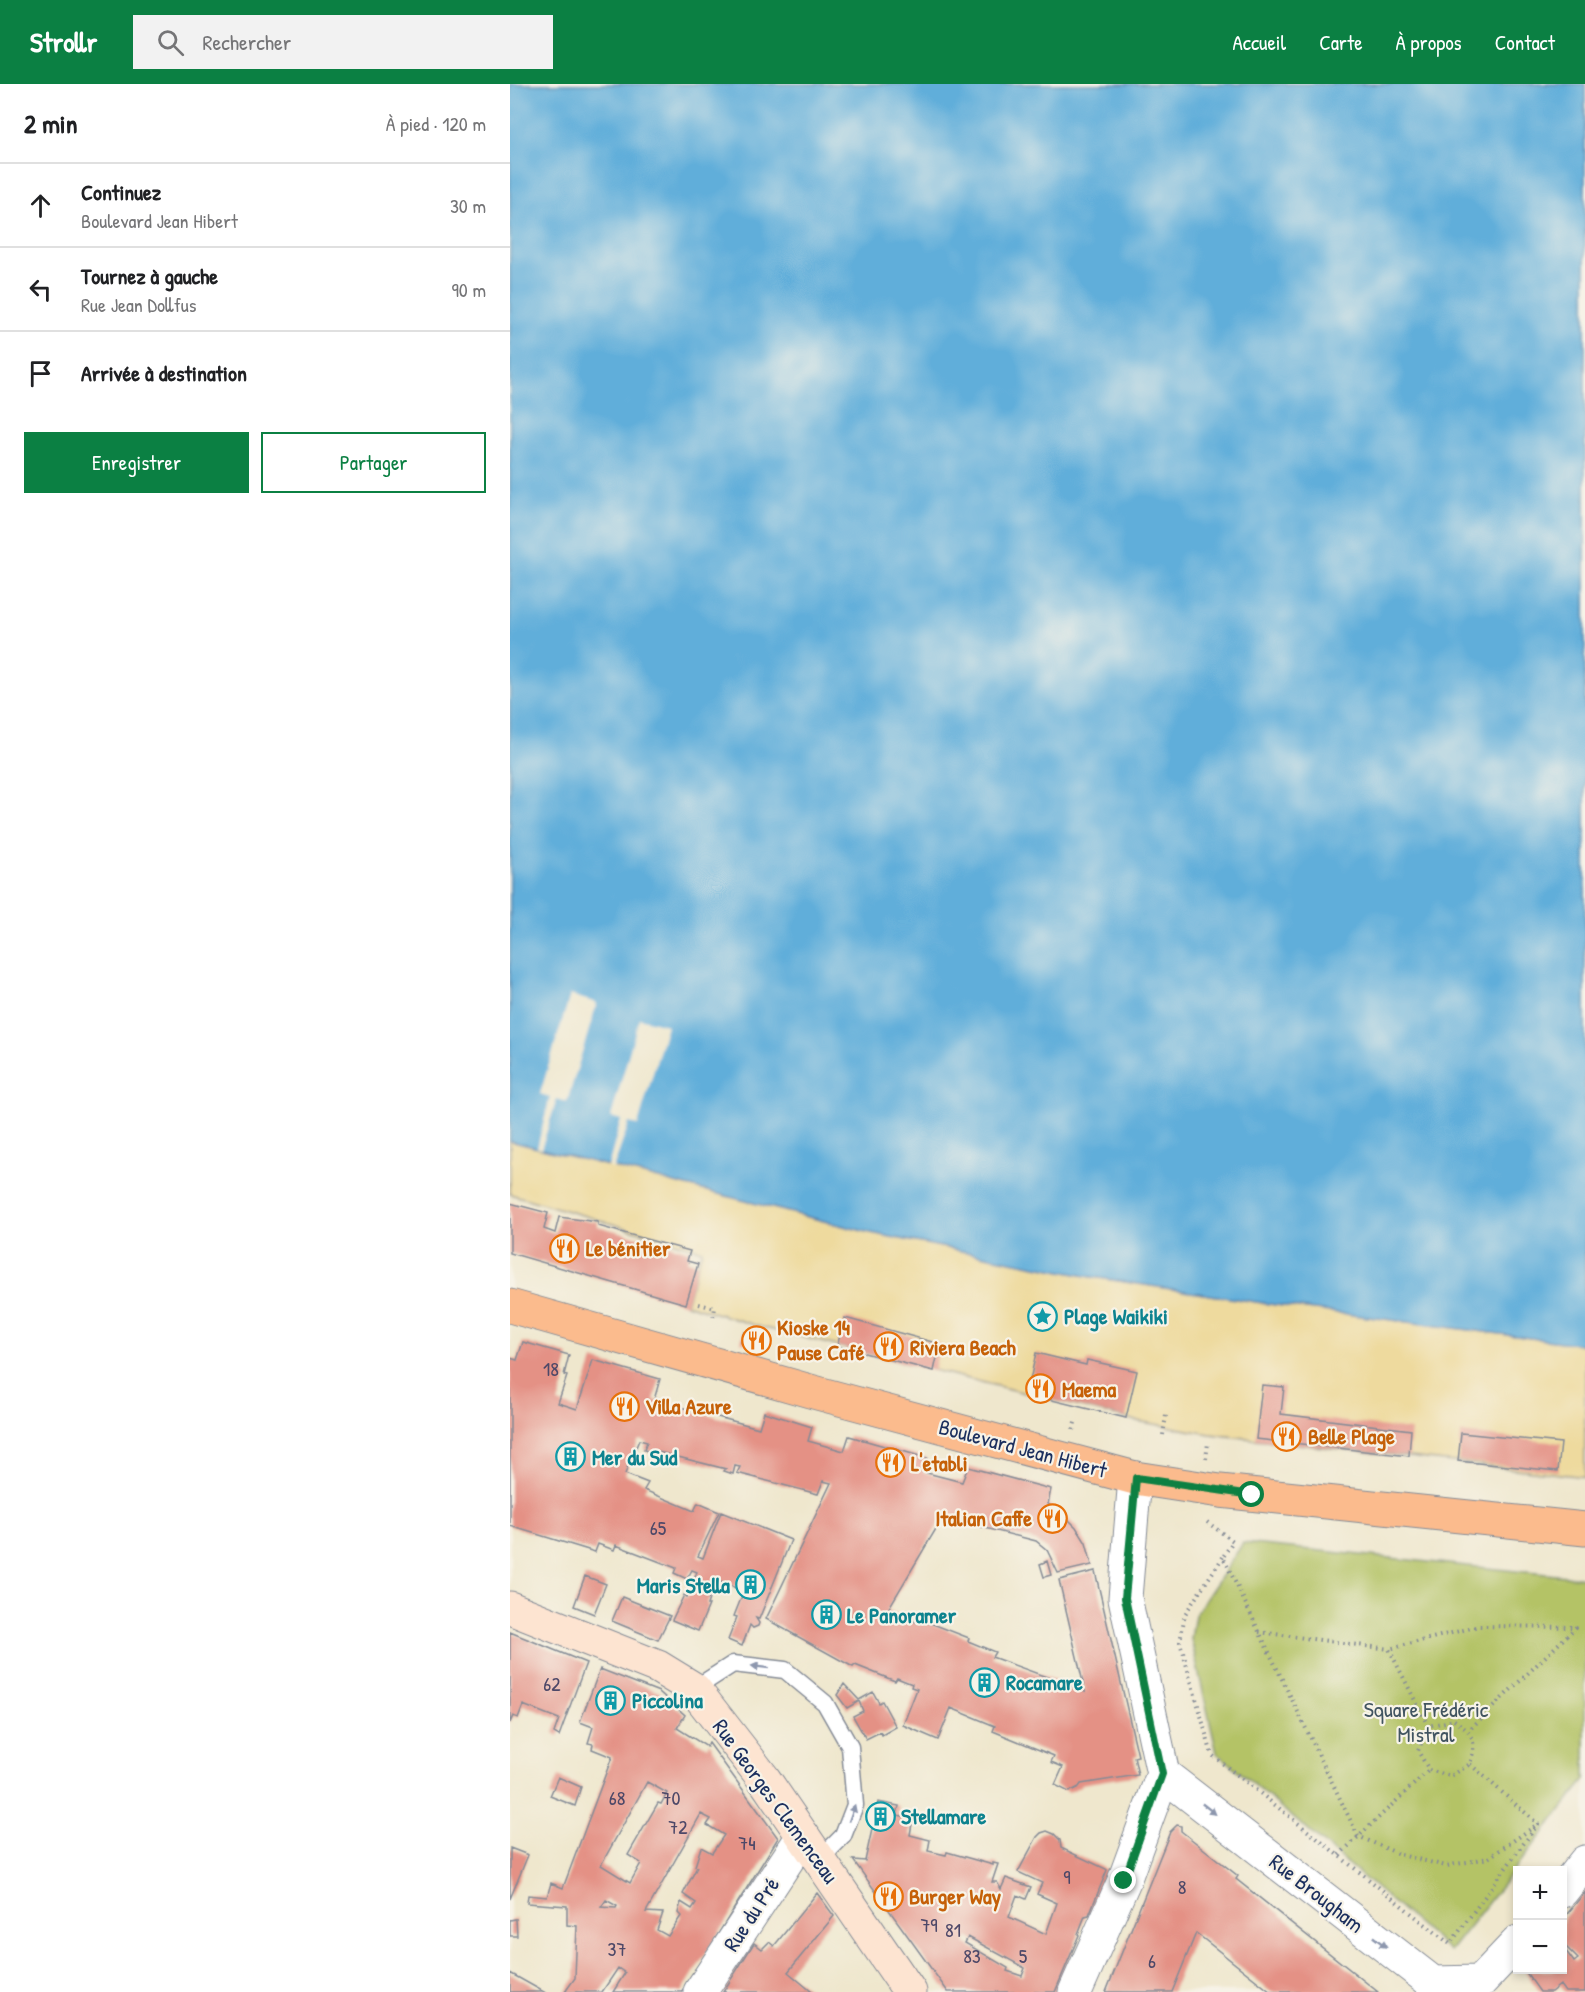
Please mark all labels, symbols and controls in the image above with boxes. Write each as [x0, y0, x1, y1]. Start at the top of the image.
search box [133, 15, 553, 69]
text: Strollr [30, 23, 97, 61]
icon: search [154, 26, 187, 59]
text: Rechercher [202, 27, 291, 57]
text: Accueil [1233, 28, 1286, 57]
text: Carte [1319, 28, 1363, 57]
text: À propos [1396, 28, 1462, 57]
text: Contact [1495, 28, 1555, 57]
text: 2 min [24, 106, 77, 141]
text: À pied · 120 m [386, 110, 486, 137]
text: Continuez [81, 177, 161, 207]
icon: ahead [24, 189, 57, 222]
text: 30 m [450, 192, 486, 219]
text: Boulevard Jean Hibert [81, 207, 238, 234]
text: Tournez à gauche [81, 261, 218, 291]
icon: left [24, 273, 57, 306]
text: 90 m [452, 276, 486, 303]
text: Rue Jean Dollfus [81, 291, 197, 318]
icon: arrive [24, 357, 57, 390]
text: Arrivée à destination [81, 358, 247, 388]
button: Enregistrer [24, 432, 249, 493]
button: Partager [261, 432, 486, 493]
restaurant icon: Le bénitier [549, 1232, 581, 1264]
place label: Le bénitier [586, 1233, 671, 1263]
place icon: Plage Waikiki [1027, 1300, 1059, 1332]
place label: Plage Waikiki [1064, 1301, 1168, 1332]
place label: Kioske 14 Pause Café [777, 1312, 865, 1367]
restaurant icon: Kioske 14 Pause Café [740, 1324, 772, 1356]
restaurant icon: Riviera Beach [873, 1331, 905, 1363]
place label: Riviera Beach [910, 1332, 1017, 1362]
house number: 18 [543, 1355, 559, 1382]
restaurant icon: Maema [1025, 1373, 1057, 1405]
place label: Maema [1062, 1374, 1116, 1404]
restaurant icon: Villa Azure [608, 1390, 640, 1422]
place label: Villa Azure [645, 1391, 732, 1421]
street label: Boulevard Jean Hibert [936, 1411, 1111, 1485]
restaurant icon: Belle Plage [1271, 1420, 1303, 1452]
place label: Belle Plage [1308, 1421, 1395, 1452]
building icon: Mer du Sud [555, 1441, 587, 1473]
place label: Mer du Sud [592, 1442, 678, 1472]
restaurant icon: L'etabli [874, 1447, 906, 1479]
place label: L'etabli [911, 1448, 968, 1478]
route start [1238, 1481, 1264, 1507]
restaurant icon: Italian Caffe [1037, 1502, 1069, 1534]
place label: Italian Caffe [935, 1503, 1032, 1533]
house number: 65 [650, 1514, 667, 1541]
building icon: Maris Stella [735, 1569, 767, 1601]
place label: Maris Stella [637, 1570, 730, 1600]
building icon: Le Panoramer [810, 1599, 842, 1631]
place label: Le Panoramer [847, 1600, 957, 1630]
one-way arrow [750, 1662, 769, 1672]
building icon: Rocamare [969, 1666, 1001, 1698]
place label: Rocamare [1006, 1667, 1083, 1697]
house number: 62 [543, 1670, 561, 1697]
building icon: Piccolina [595, 1684, 627, 1716]
place label: Piccolina [632, 1685, 703, 1715]
park label: Square Frédéric Mistral [1364, 1694, 1489, 1749]
street label: Rue Georges Clemenceau [706, 1713, 846, 1889]
house number: 68 [609, 1784, 625, 1811]
house number: 70 [662, 1784, 680, 1811]
building icon: Stellamare [864, 1800, 896, 1832]
place label: Stellamare [901, 1801, 987, 1831]
one-way arrow [1201, 1803, 1217, 1816]
one-way arrow [847, 1804, 857, 1822]
house number: 72 [668, 1813, 688, 1840]
house number: 74 [738, 1829, 756, 1856]
street label: Rue Brougham [1263, 1847, 1371, 1939]
house number: 9 [1063, 1863, 1071, 1890]
map controls [1513, 1866, 1567, 1974]
button: + [1513, 1866, 1567, 1920]
route end [1110, 1867, 1136, 1893]
street label: Rue du Pré [716, 1871, 786, 1957]
house number: 8 [1178, 1873, 1186, 1900]
restaurant icon: Burger Way [872, 1880, 904, 1912]
place label: Burger Way [909, 1881, 1002, 1912]
house number: 79 [920, 1911, 938, 1938]
house number: 81 [945, 1916, 961, 1943]
button: − [1513, 1920, 1567, 1974]
house number: 37 [608, 1935, 627, 1962]
one-way arrow [1372, 1935, 1387, 1947]
house number: 83 [963, 1942, 981, 1969]
house number: 5 [1019, 1942, 1028, 1969]
house number: 6 [1148, 1947, 1156, 1974]

